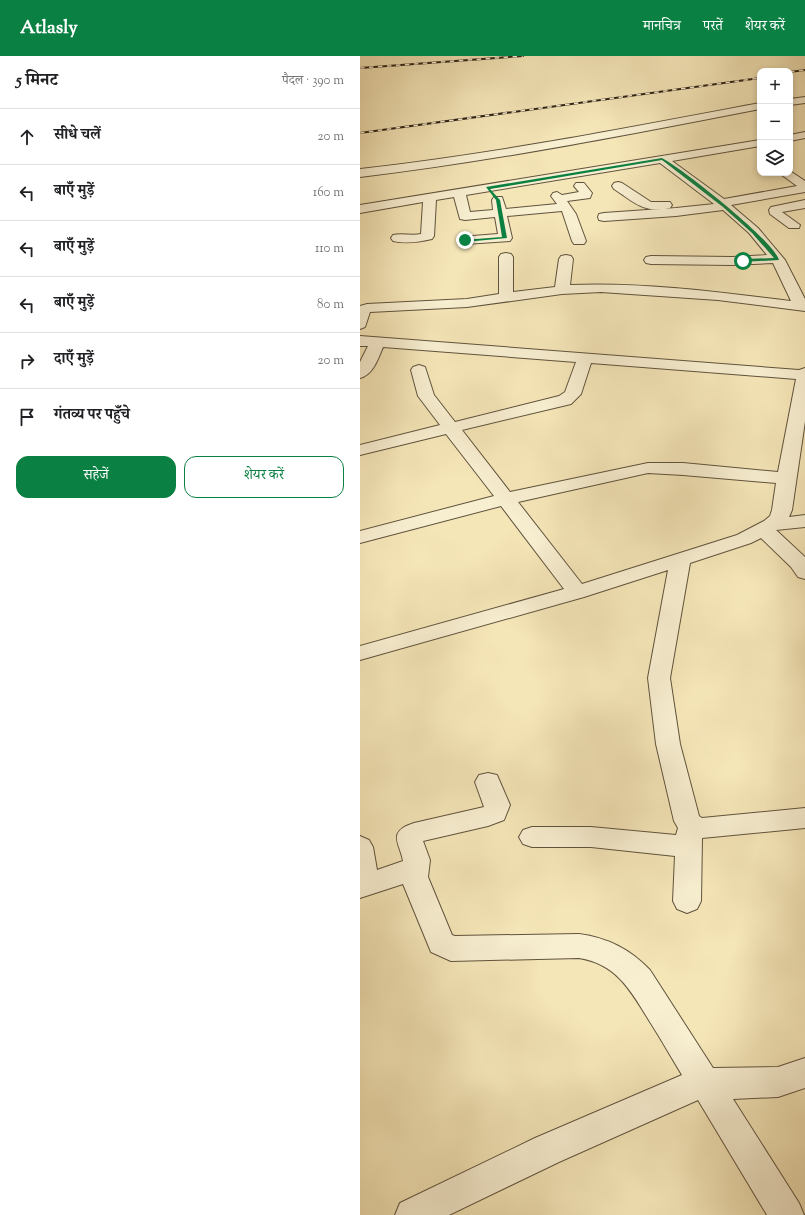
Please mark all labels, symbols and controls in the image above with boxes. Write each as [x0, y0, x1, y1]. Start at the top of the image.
text: Atlasly [20, 15, 78, 42]
text: मानचित्र [643, 17, 681, 37]
text: परतें [703, 17, 723, 37]
text: शेयर करें [745, 17, 785, 37]
map controls [757, 68, 793, 176]
button: + [757, 68, 793, 104]
text: 5 मिनट [16, 69, 58, 93]
text: पैदल · 390 m [282, 72, 344, 90]
button: − [757, 104, 793, 140]
text: सीधे चलें [54, 125, 101, 146]
icon: ahead [16, 126, 38, 148]
text: 20 m [318, 128, 344, 146]
button: layers [757, 140, 793, 176]
text: बाएँ मुड़ें [54, 181, 94, 202]
icon: left [16, 182, 38, 204]
text: 160 m [313, 184, 344, 202]
route end [456, 231, 474, 249]
text: बाएँ मुड़ें [54, 237, 94, 258]
icon: left [16, 238, 38, 260]
text: 110 m [315, 240, 344, 258]
route start [734, 252, 752, 270]
text: बाएँ मुड़ें [54, 293, 94, 314]
icon: left [16, 294, 38, 316]
text: 80 m [317, 296, 344, 314]
text: दाएँ मुड़ें [54, 349, 94, 370]
icon: right [16, 350, 38, 372]
text: 20 m [318, 352, 344, 370]
text: गंतव्य पर पहुँचे [54, 405, 130, 426]
icon: arrive [16, 406, 38, 428]
button: सहेजें [16, 456, 176, 498]
button: शेयर करें [184, 456, 344, 498]

